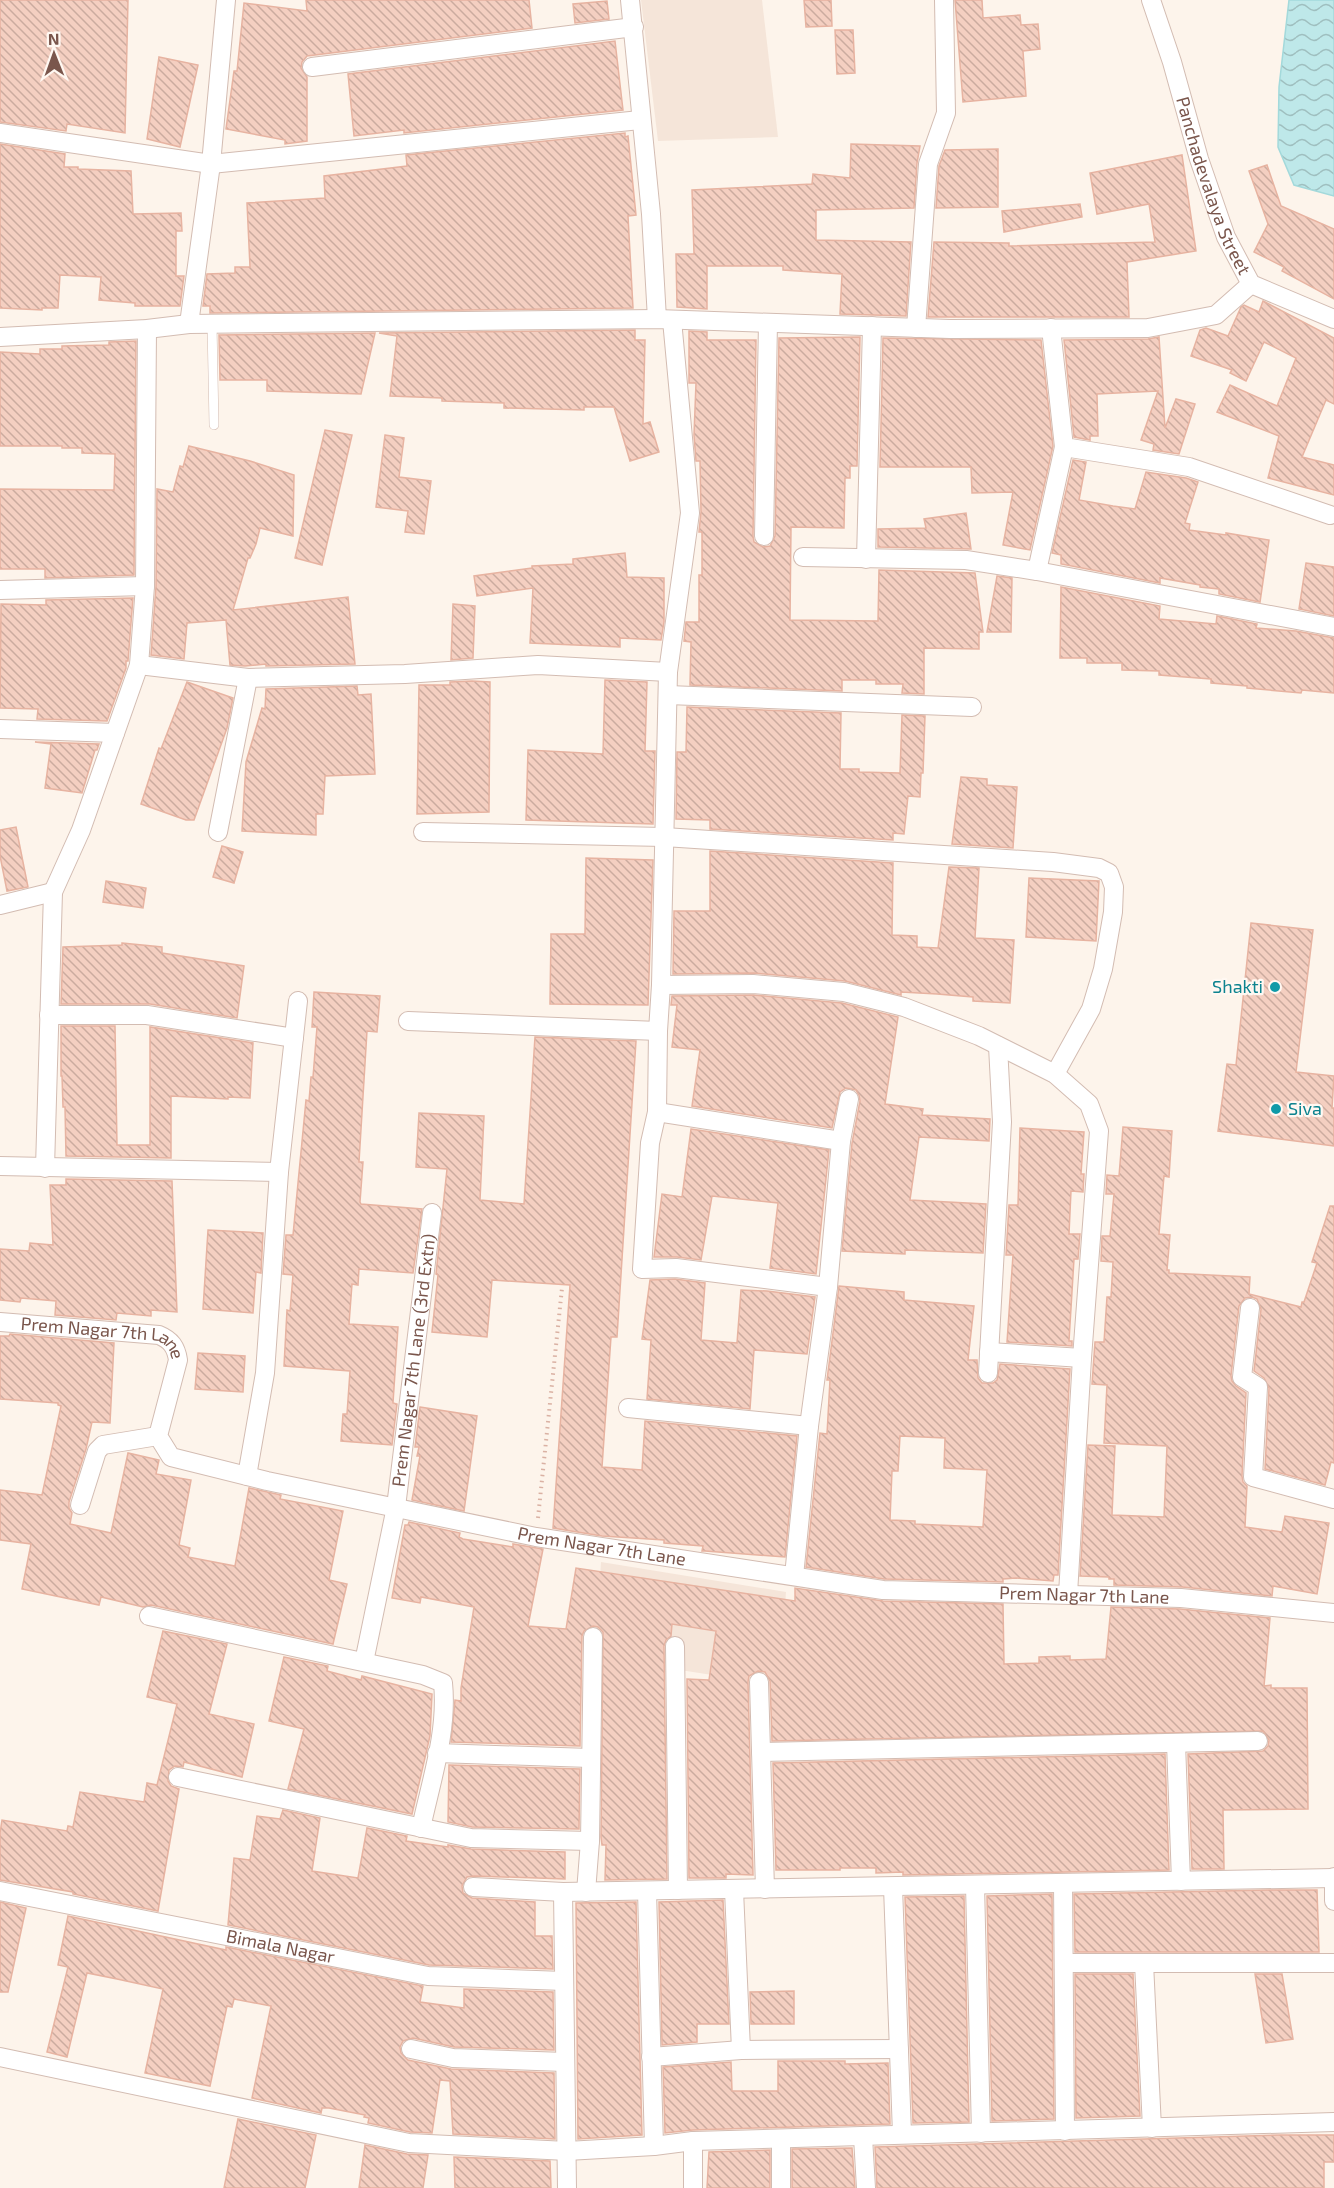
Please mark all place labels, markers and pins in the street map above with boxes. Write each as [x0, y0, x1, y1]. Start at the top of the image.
place label: Shakti [1212, 975, 1263, 997]
marker: Shakti [1268, 980, 1282, 994]
place label: Siva [1288, 1097, 1322, 1119]
marker: Siva [1269, 1102, 1283, 1116]

